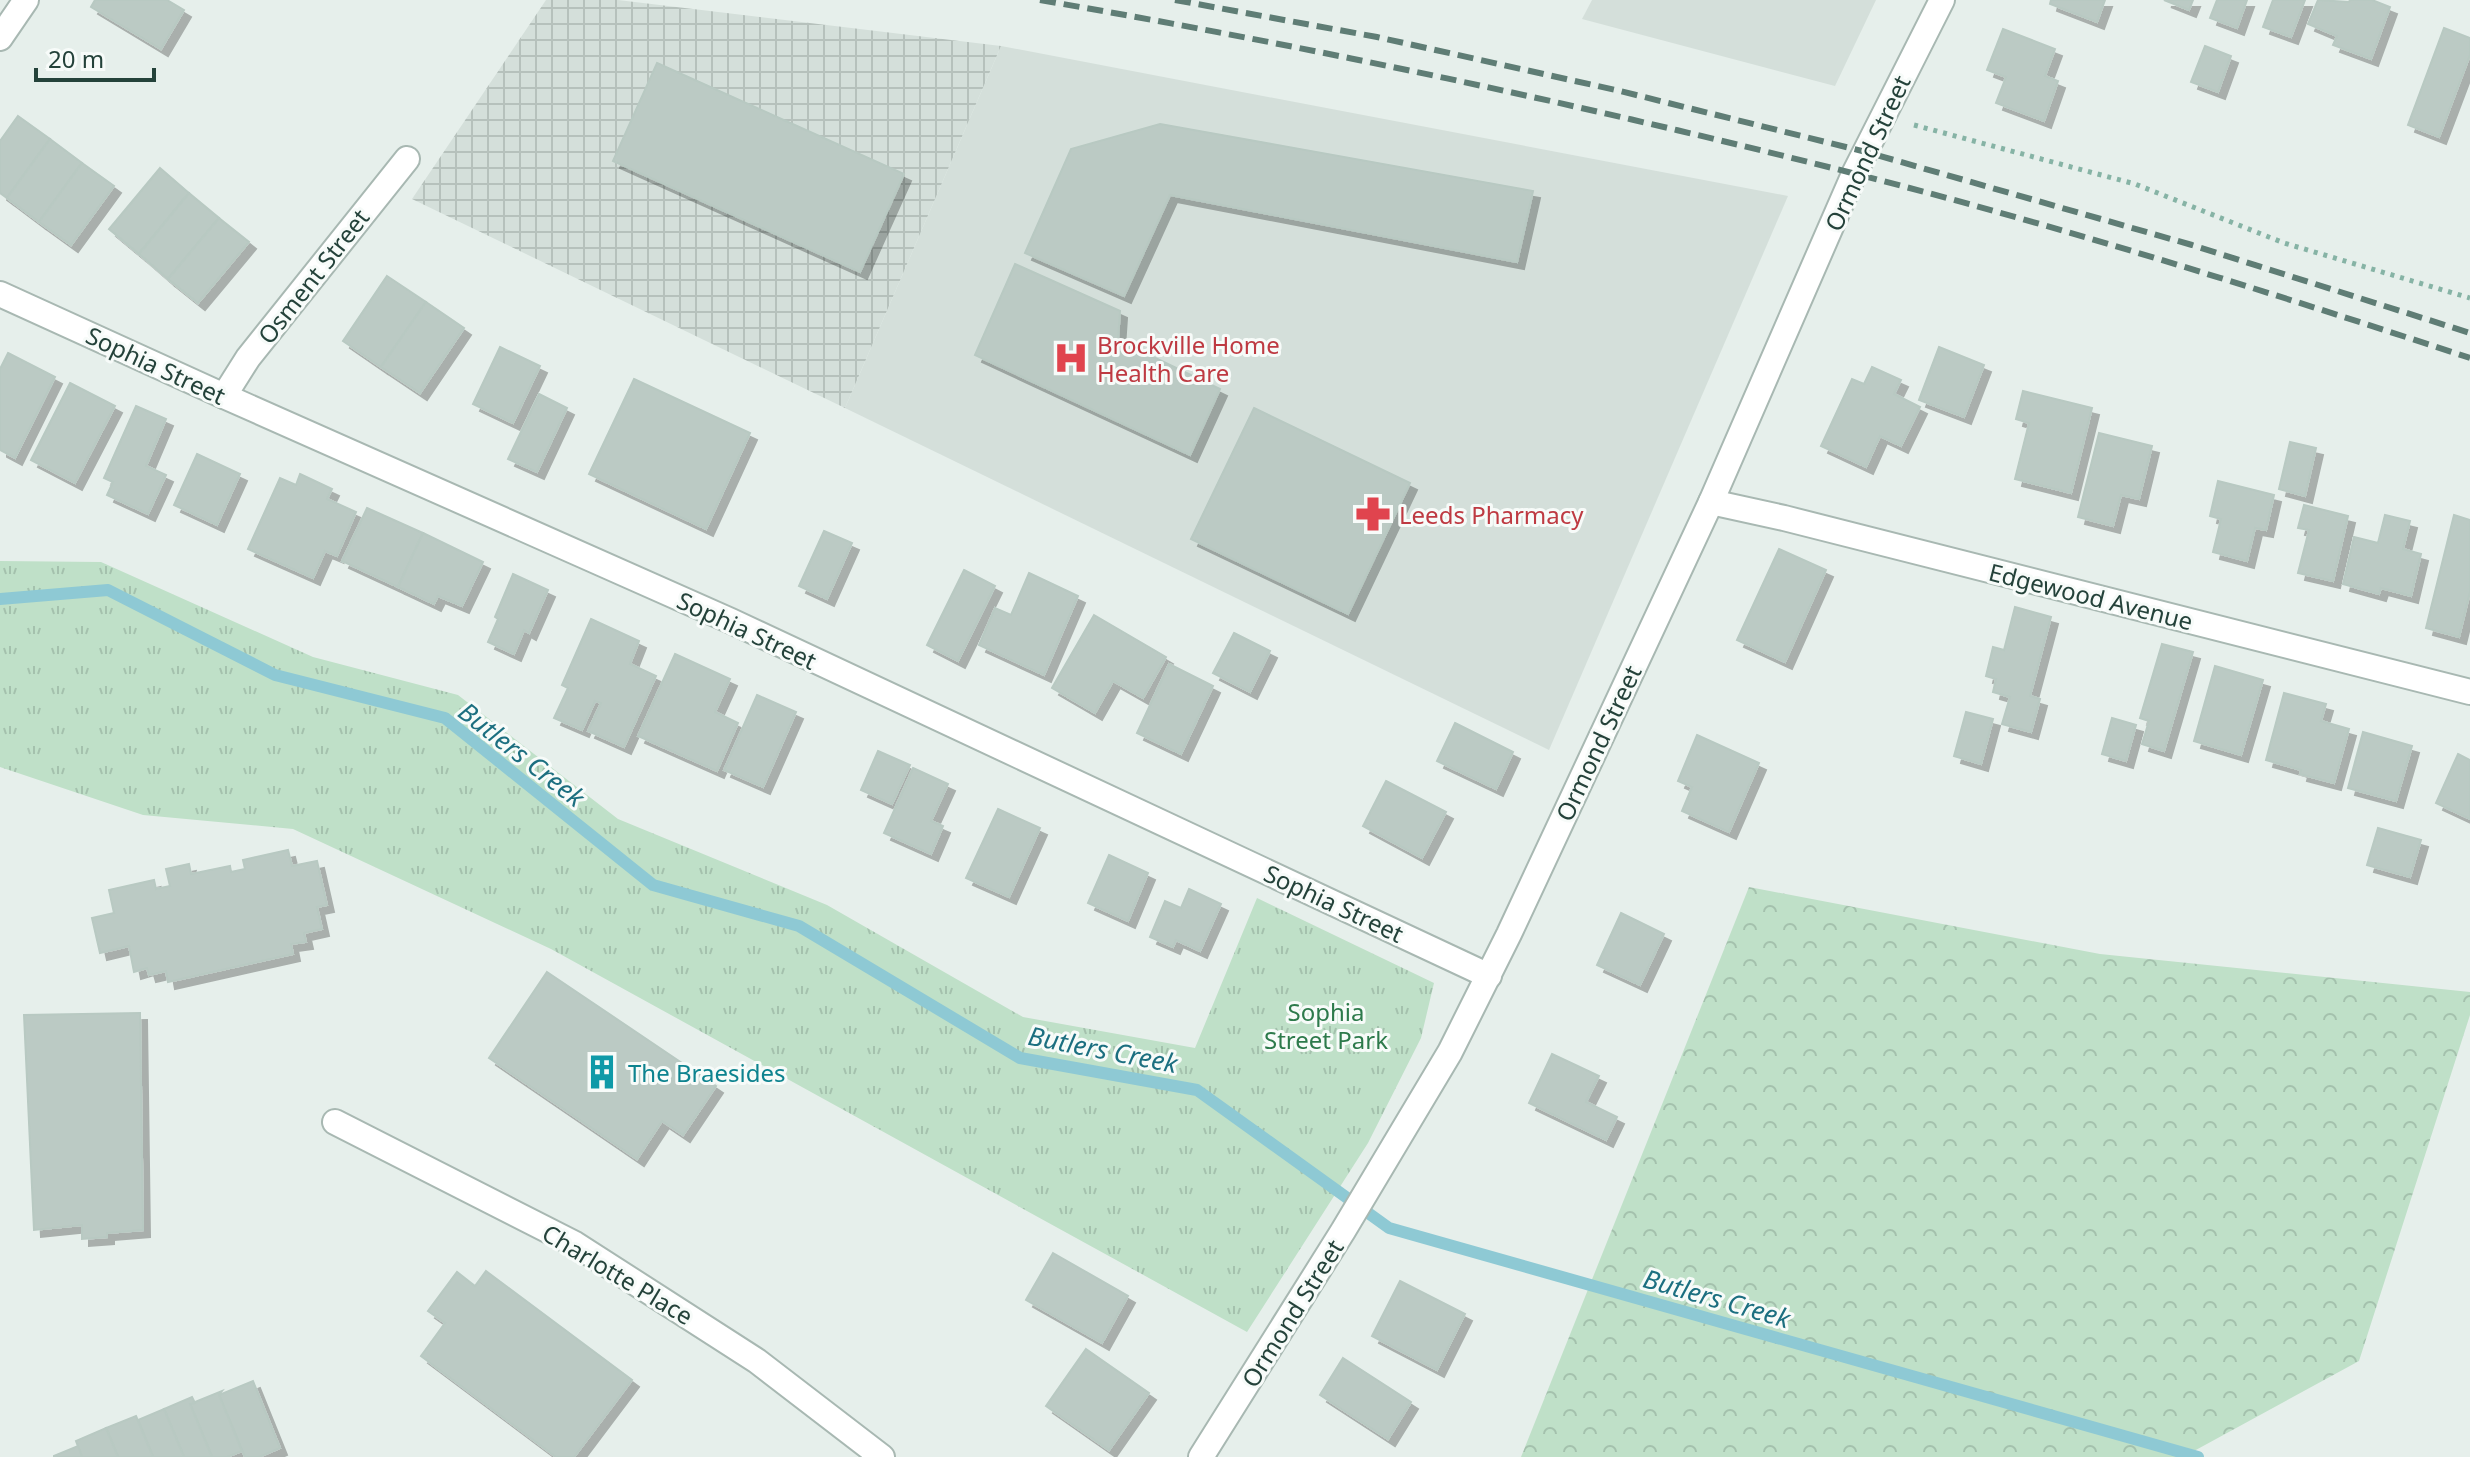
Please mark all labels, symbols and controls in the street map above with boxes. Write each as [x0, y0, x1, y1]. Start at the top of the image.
scale bar [36, 32, 154, 82]
text: 20 m [48, 42, 104, 75]
street label: Ormond Street [1816, 69, 1918, 236]
street label: Osment Street [250, 201, 376, 350]
street label: Sophia Street [81, 318, 231, 412]
place label: Brockville Home Health Care [1097, 328, 1280, 389]
hospital icon: Brockville Home Health Care [1052, 339, 1090, 377]
pharmacy icon: Leeds Pharmacy [1354, 495, 1392, 533]
place label: Leeds Pharmacy [1399, 498, 1584, 531]
street label: Edgewood Avenue [1986, 555, 2196, 637]
street label: Sophia Street [672, 583, 822, 677]
street label: Ormond Street [1547, 659, 1649, 826]
water label: Butlers Creek [451, 693, 594, 815]
street label: Sophia Street [1259, 856, 1409, 950]
park label: Sophia Street Park [1264, 995, 1388, 1056]
water label: Butlers Creek [1025, 1017, 1182, 1081]
building icon: The Braesides [583, 1053, 621, 1091]
place label: The Braesides [628, 1056, 785, 1089]
street label: Charlotte Place [536, 1216, 700, 1332]
street label: Ormond Street [1233, 1233, 1351, 1393]
water label: Butlers Creek [1639, 1260, 1796, 1336]

